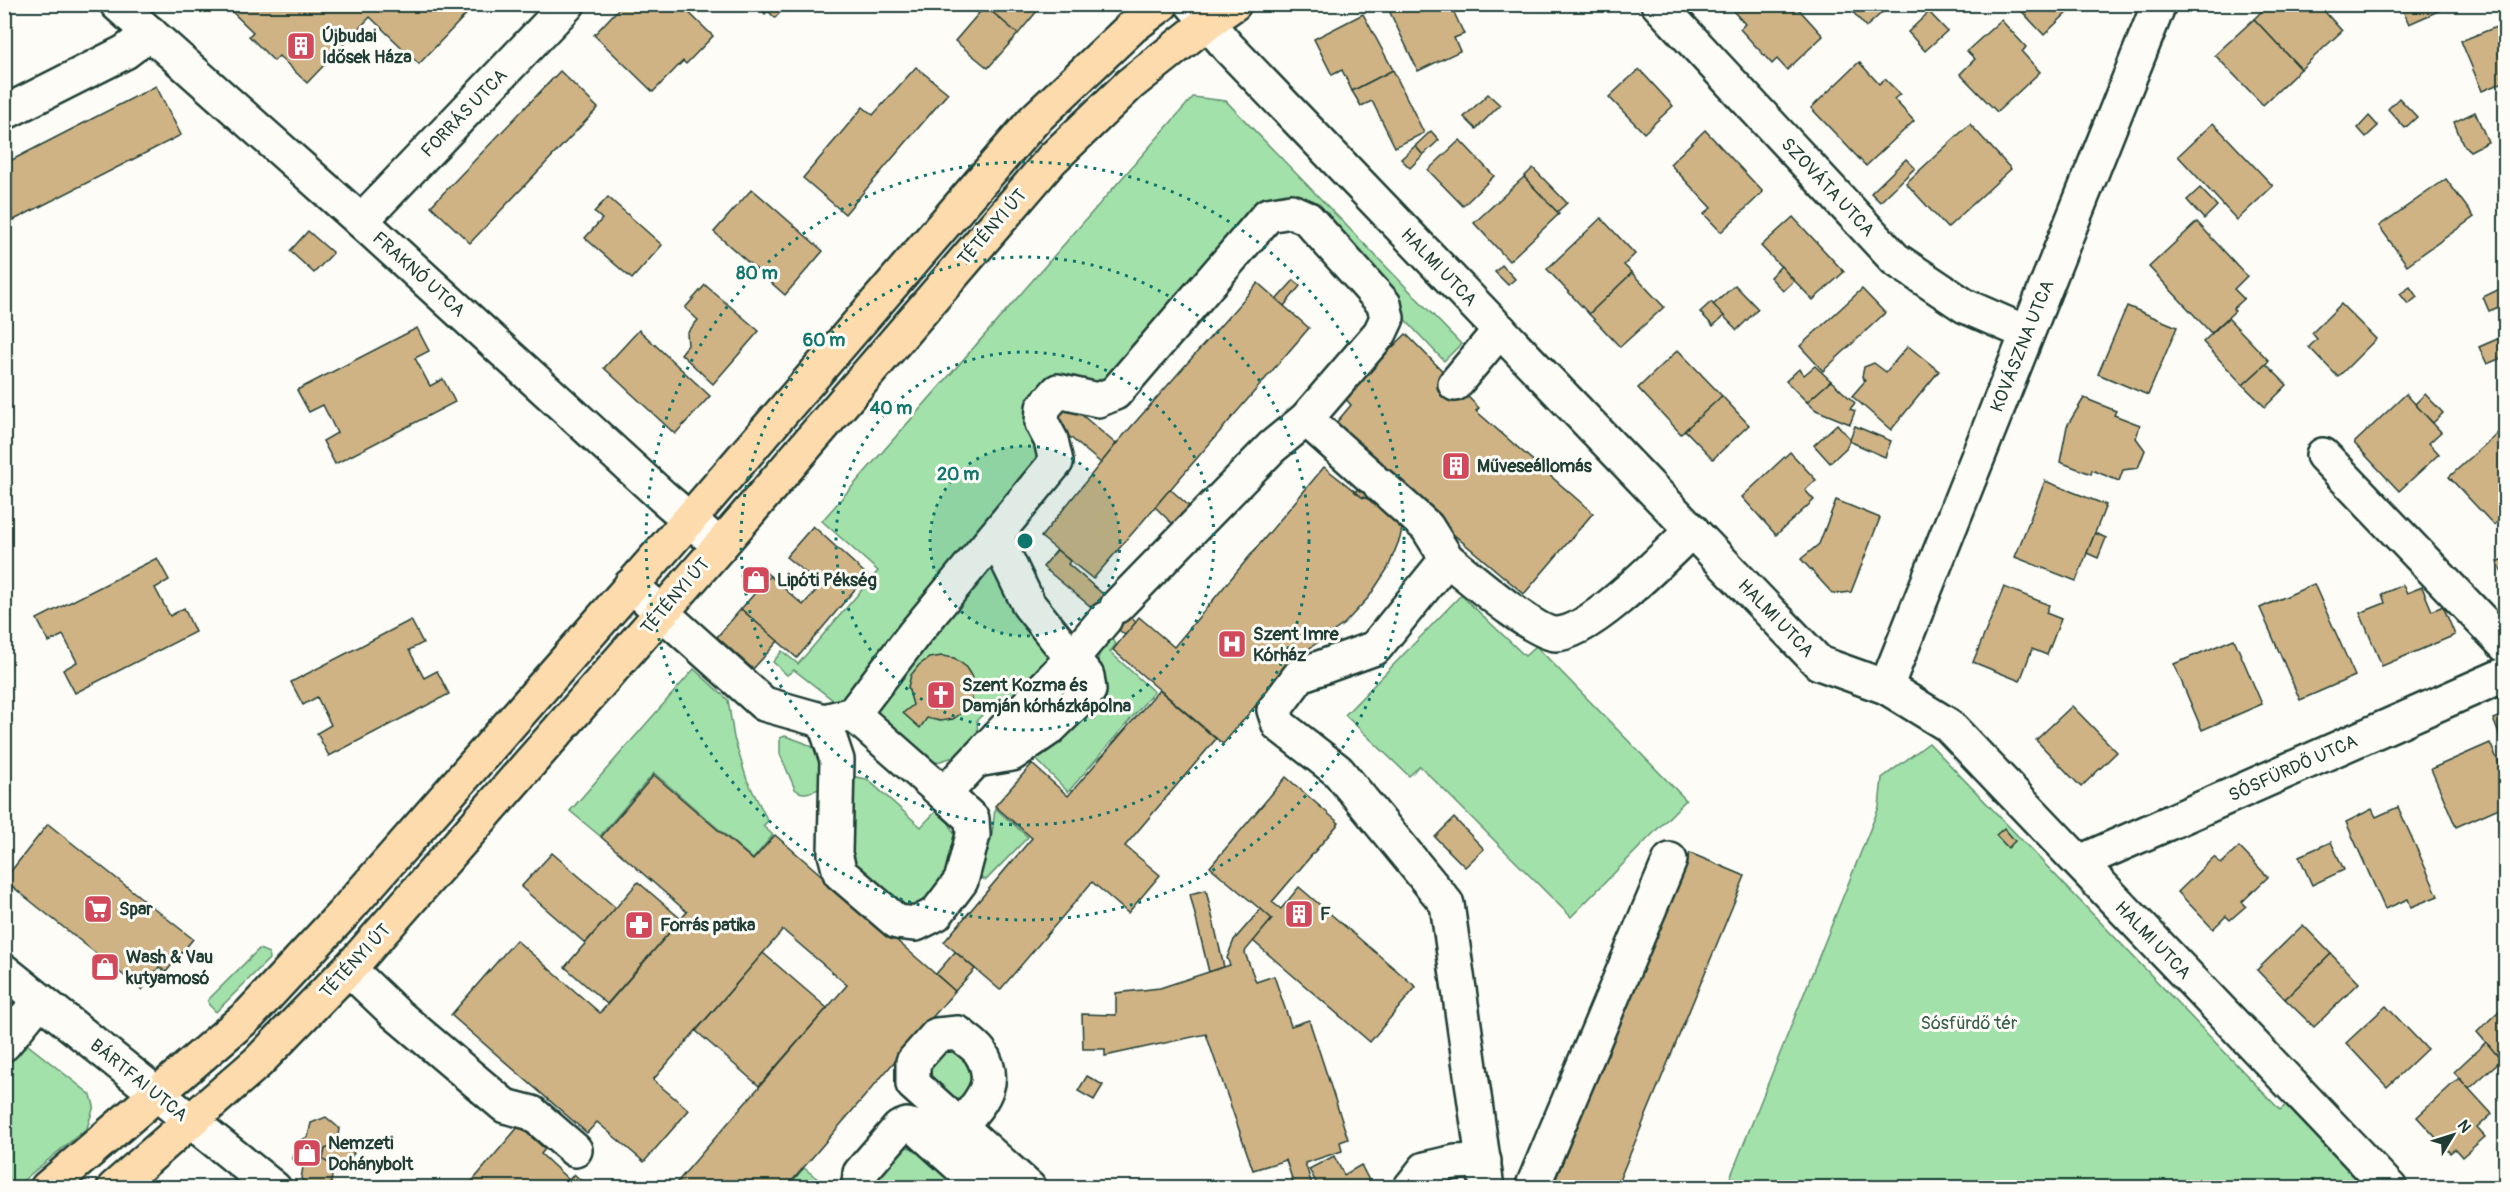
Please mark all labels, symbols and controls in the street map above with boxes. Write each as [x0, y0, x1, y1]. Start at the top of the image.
place label: Újbudai Idősek Háza [322, 25, 412, 69]
building icon: Újbudai Idősek Háza [285, 30, 317, 62]
street label: FORRÁS UTCA [416, 64, 513, 162]
street label: SZOVÁTA UTCA [1776, 133, 1880, 242]
street label: TÉTÉNYI ÚT [953, 184, 1032, 270]
street label: HALMI UTCA [1396, 223, 1482, 311]
street label: FRAKNÓ UTCA [368, 226, 471, 322]
text: 80 m [736, 262, 778, 285]
street label: KOVÁSZNA UTCA [1986, 276, 2060, 416]
text: 60 m [803, 329, 845, 352]
text: 40 m [870, 397, 912, 420]
building icon: Műveseállomás [1440, 450, 1472, 482]
place label: Műveseállomás [1477, 455, 1593, 478]
text: 20 m [937, 463, 979, 486]
centre of rings [1015, 531, 1035, 551]
street label: TÉTÉNYI ÚT [636, 553, 715, 639]
shop icon: Lipóti Pékség [740, 564, 772, 596]
place label: Lipóti Pékség [777, 569, 877, 592]
street label: HALMI UTCA [1733, 574, 1819, 662]
place label: Szent Imre Kórház [1253, 623, 1340, 667]
hospital icon: Szent Imre Kórház [1216, 628, 1248, 660]
place label: Szent Kozma és Damján kórházkápolna [962, 674, 1132, 718]
church icon: Szent Kozma és Damján kórházkápolna [925, 679, 957, 711]
street label: SÓSFÜRDŐ UTCA [2225, 729, 2362, 807]
supermarket icon: Spar [82, 893, 114, 925]
street label: HALMI UTCA [2110, 896, 2196, 984]
place label: Spar [119, 898, 153, 921]
building icon: F [1283, 898, 1315, 930]
place label: F [1320, 903, 1331, 926]
pharmacy icon: Forrás patika [623, 909, 655, 941]
place label: Forrás patika [660, 914, 756, 937]
street label: TÉTÉNYI ÚT [315, 919, 396, 1003]
place label: Wash & Vau kutyamosó [125, 946, 213, 990]
shop icon: Wash & Vau kutyamosó [89, 951, 121, 983]
park label: Sósfürdő tér [1921, 1012, 2018, 1035]
street label: BÁRTFAI UTCA [85, 1034, 192, 1127]
north arrow [2423, 1105, 2483, 1165]
text: N [2453, 1116, 2475, 1137]
place label: Nemzeti Dohánybolt [328, 1132, 414, 1176]
shop icon: Nemzeti Dohánybolt [291, 1137, 323, 1169]

